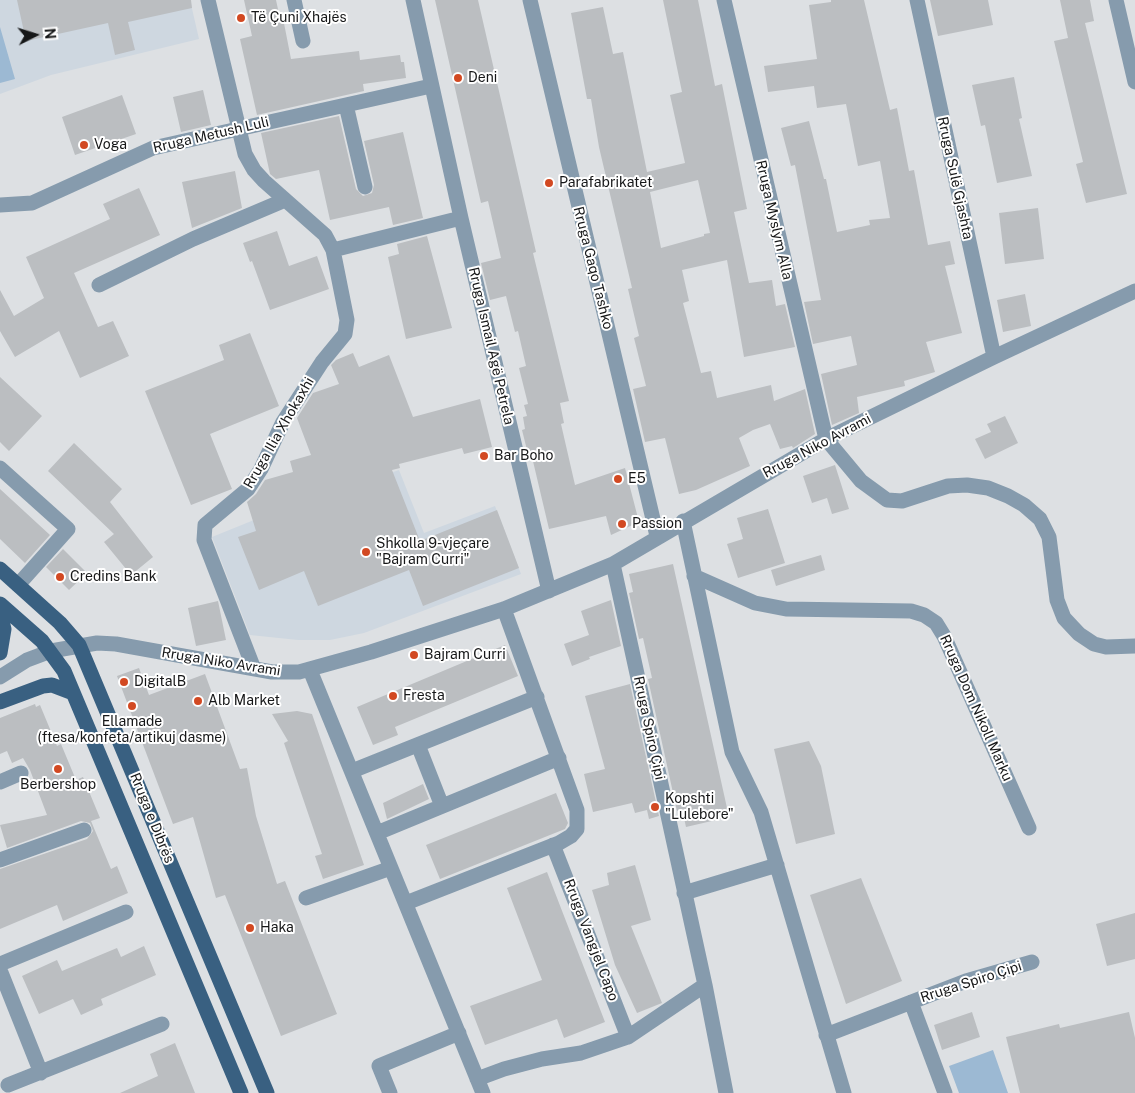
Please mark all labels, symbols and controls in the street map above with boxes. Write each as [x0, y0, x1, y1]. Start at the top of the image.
north arrow [10, 10, 60, 60]
place label: Të Çuni Xhajës [251, 10, 347, 26]
marker: Të Çuni Xhajës [235, 12, 247, 24]
text: N [41, 28, 58, 40]
place label: Deni [468, 70, 497, 86]
marker: Deni [452, 72, 464, 84]
street label: Rruga Metush Luli [151, 113, 271, 157]
street label: Rruga Sulë Gjashta [934, 115, 976, 241]
place label: Voga [94, 137, 127, 153]
marker: Voga [78, 139, 90, 151]
street label: Rruga Myslym Alla [752, 159, 796, 281]
place label: Parafabrikatet [559, 175, 652, 191]
marker: Parafabrikatet [543, 177, 555, 189]
street label: Rruga Gaqo Tashko [570, 205, 616, 331]
street label: Rruga Ismail Agë Petrela [465, 266, 517, 426]
street label: Rruga Ilia Xhokaxhi [240, 374, 318, 492]
street label: Rruga Niko Avrami [760, 410, 874, 482]
place label: Bar Boho [494, 448, 553, 464]
marker: Bar Boho [478, 450, 490, 462]
place label: E5 [628, 471, 646, 487]
marker: E5 [612, 473, 624, 485]
place label: Passion [632, 516, 682, 532]
marker: Passion [616, 518, 628, 530]
place label: Shkolla 9-vjeçare "Bajram Curri" [376, 536, 489, 568]
marker: Shkolla 9-vjeçare "Bajram Curri" [360, 546, 372, 558]
place label: Credins Bank [70, 569, 156, 585]
marker: Credins Bank [54, 571, 66, 583]
street label: Rruga Dom Nikoll Marku [936, 632, 1016, 784]
street label: Rruga Niko Avrami [160, 644, 282, 680]
place label: Bajram Curri [424, 647, 506, 663]
marker: Bajram Curri [408, 649, 420, 661]
place label: DigitalB [134, 674, 186, 690]
street label: Rruga Spiro Çipi [630, 675, 668, 781]
marker: DigitalB [118, 676, 130, 688]
place label: Fresta [403, 688, 445, 704]
marker: Fresta [387, 690, 399, 702]
place label: Alb Market [208, 693, 280, 709]
marker: Alb Market [192, 695, 204, 707]
marker: Ellamade (ftesa/konfeta/artikuj dasme) [126, 700, 138, 712]
place label: Ellamade (ftesa/konfeta/artikuj dasme) [38, 714, 226, 746]
marker: Berbershop [52, 763, 64, 775]
street label: Rruga e Dibrës [126, 770, 178, 866]
place label: Berbershop [20, 777, 96, 793]
place label: Kopshti "Lulebore" [665, 791, 734, 824]
marker: Kopshti "Lulebore" [649, 801, 661, 813]
street label: Rruga Vangjel Capo [560, 877, 622, 1003]
place label: Haka [260, 920, 294, 936]
marker: Haka [244, 922, 256, 934]
street label: Rruga Spiro Çipi [918, 958, 1024, 1006]

